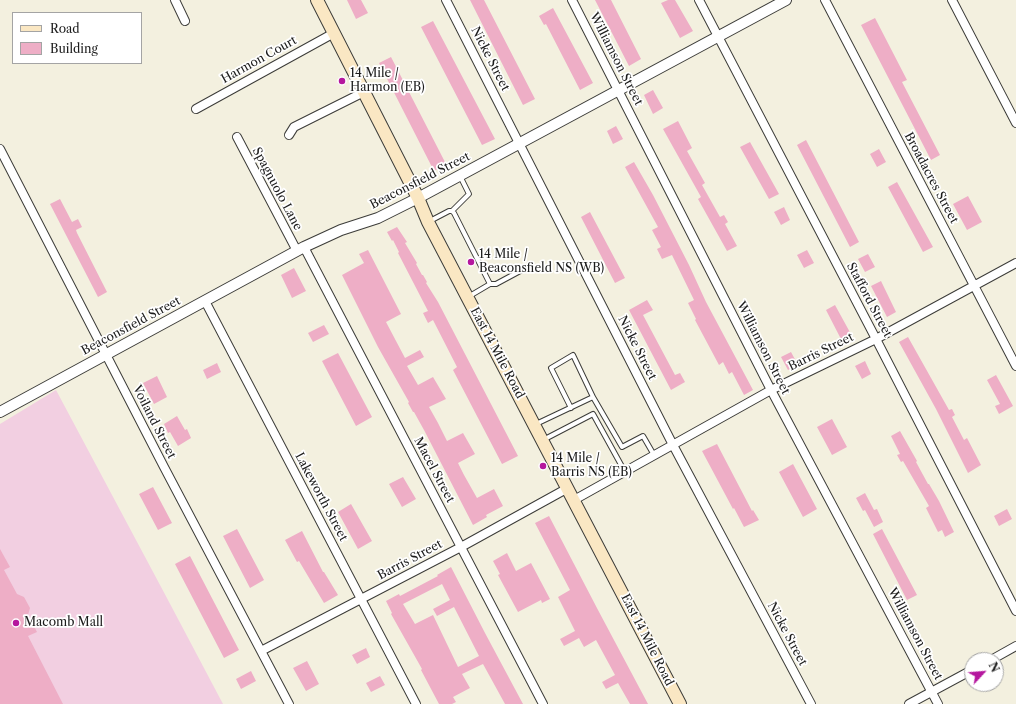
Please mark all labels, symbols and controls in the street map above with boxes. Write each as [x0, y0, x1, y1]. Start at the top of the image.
street label: Williamson Street [586, 10, 646, 108]
legend [12, 12, 142, 64]
text: Road [50, 21, 80, 36]
street label: Nicke Street [468, 24, 512, 94]
street label: Harmon Court [219, 33, 299, 87]
text: Building [50, 41, 98, 56]
place label: 14 Mile / Harmon (EB) [350, 67, 425, 95]
marker: 14 Mile / Harmon (EB) [337, 76, 347, 86]
street label: Broadacres Street [901, 130, 961, 226]
street label: Spagnuolo Lane [249, 145, 305, 233]
street label: Beaconsfield Street [368, 150, 472, 212]
place label: 14 Mile / Beaconsfield NS (WB) [479, 248, 604, 276]
marker: 14 Mile / Beaconsfield NS (WB) [466, 257, 476, 267]
street label: Stafford Street [843, 260, 895, 340]
street label: Beaconsfield Street [79, 294, 183, 358]
street label: Williamson Street [733, 299, 793, 397]
street label: East 14 Mile Road [467, 305, 527, 401]
street label: Nicke Street [615, 313, 659, 383]
street label: Barris Street [786, 330, 856, 374]
street label: Voiland Street [129, 383, 179, 461]
street label: Macel Street [411, 435, 457, 505]
street label: Lakeworth Street [292, 450, 350, 544]
place label: 14 Mile / Barris NS (EB) [551, 452, 632, 480]
marker: 14 Mile / Barris NS (EB) [538, 461, 548, 471]
street label: Barris Street [375, 537, 445, 583]
street label: Williamson Street [885, 585, 945, 683]
street label: East 14 Mile Road [618, 592, 676, 688]
street label: Nicke Street [764, 600, 810, 668]
place label: Macomb Mall [24, 616, 103, 630]
marker: Macomb Mall [11, 618, 21, 628]
north arrow [964, 652, 1004, 692]
text: N [985, 660, 1002, 675]

